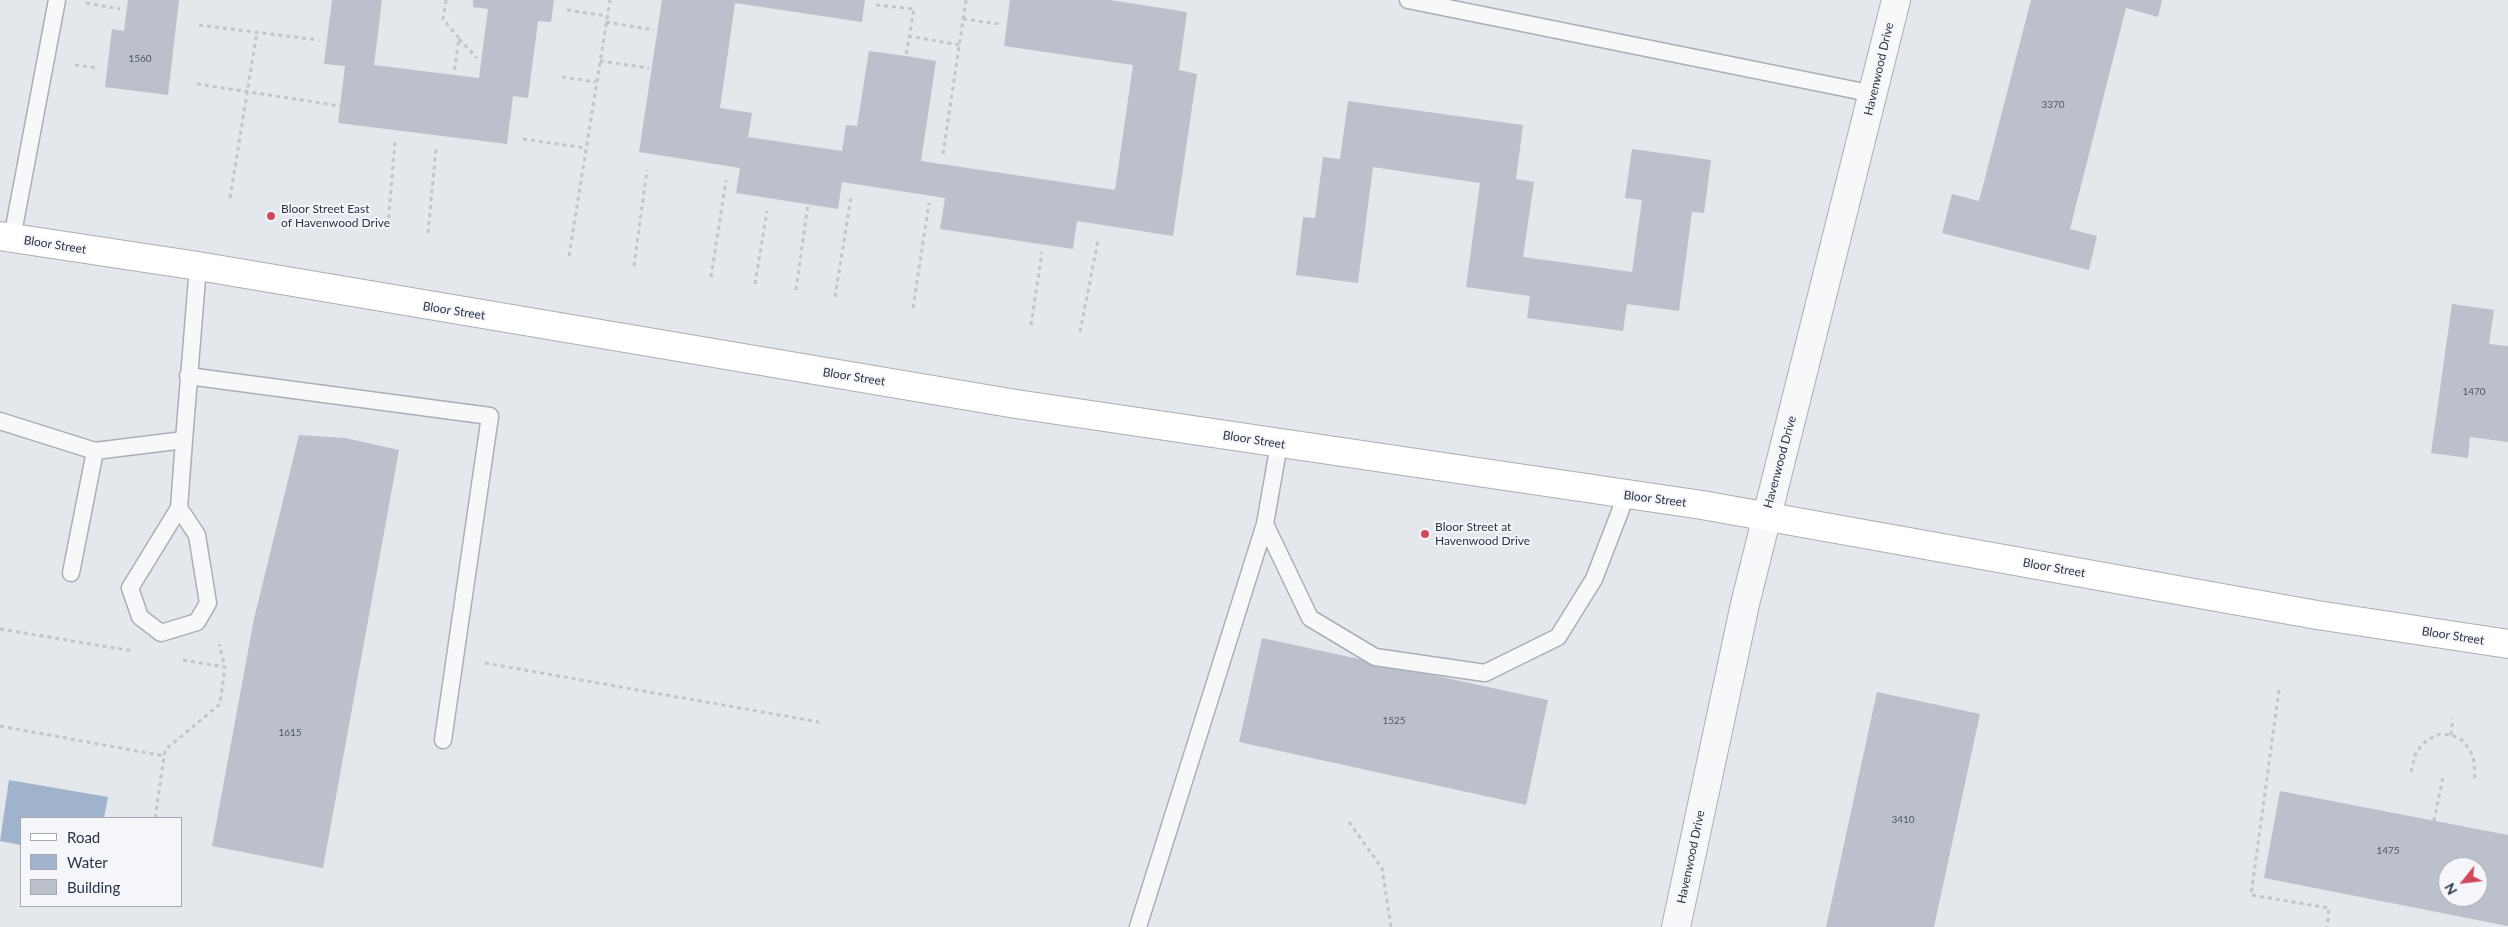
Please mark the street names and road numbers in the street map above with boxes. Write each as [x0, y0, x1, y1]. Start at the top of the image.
street label: Havenwood Drive [1861, 21, 1897, 117]
street label: Bloor Street [23, 233, 87, 257]
street label: Bloor Street [422, 299, 486, 323]
street label: Bloor Street [822, 365, 886, 389]
street label: Havenwood Drive [1761, 414, 1799, 510]
street label: Bloor Street [1222, 428, 1286, 452]
street label: Bloor Street [1623, 488, 1687, 510]
street label: Bloor Street [2022, 555, 2086, 581]
street label: Bloor Street [2421, 624, 2485, 648]
street label: Havenwood Drive [1674, 809, 1708, 905]

